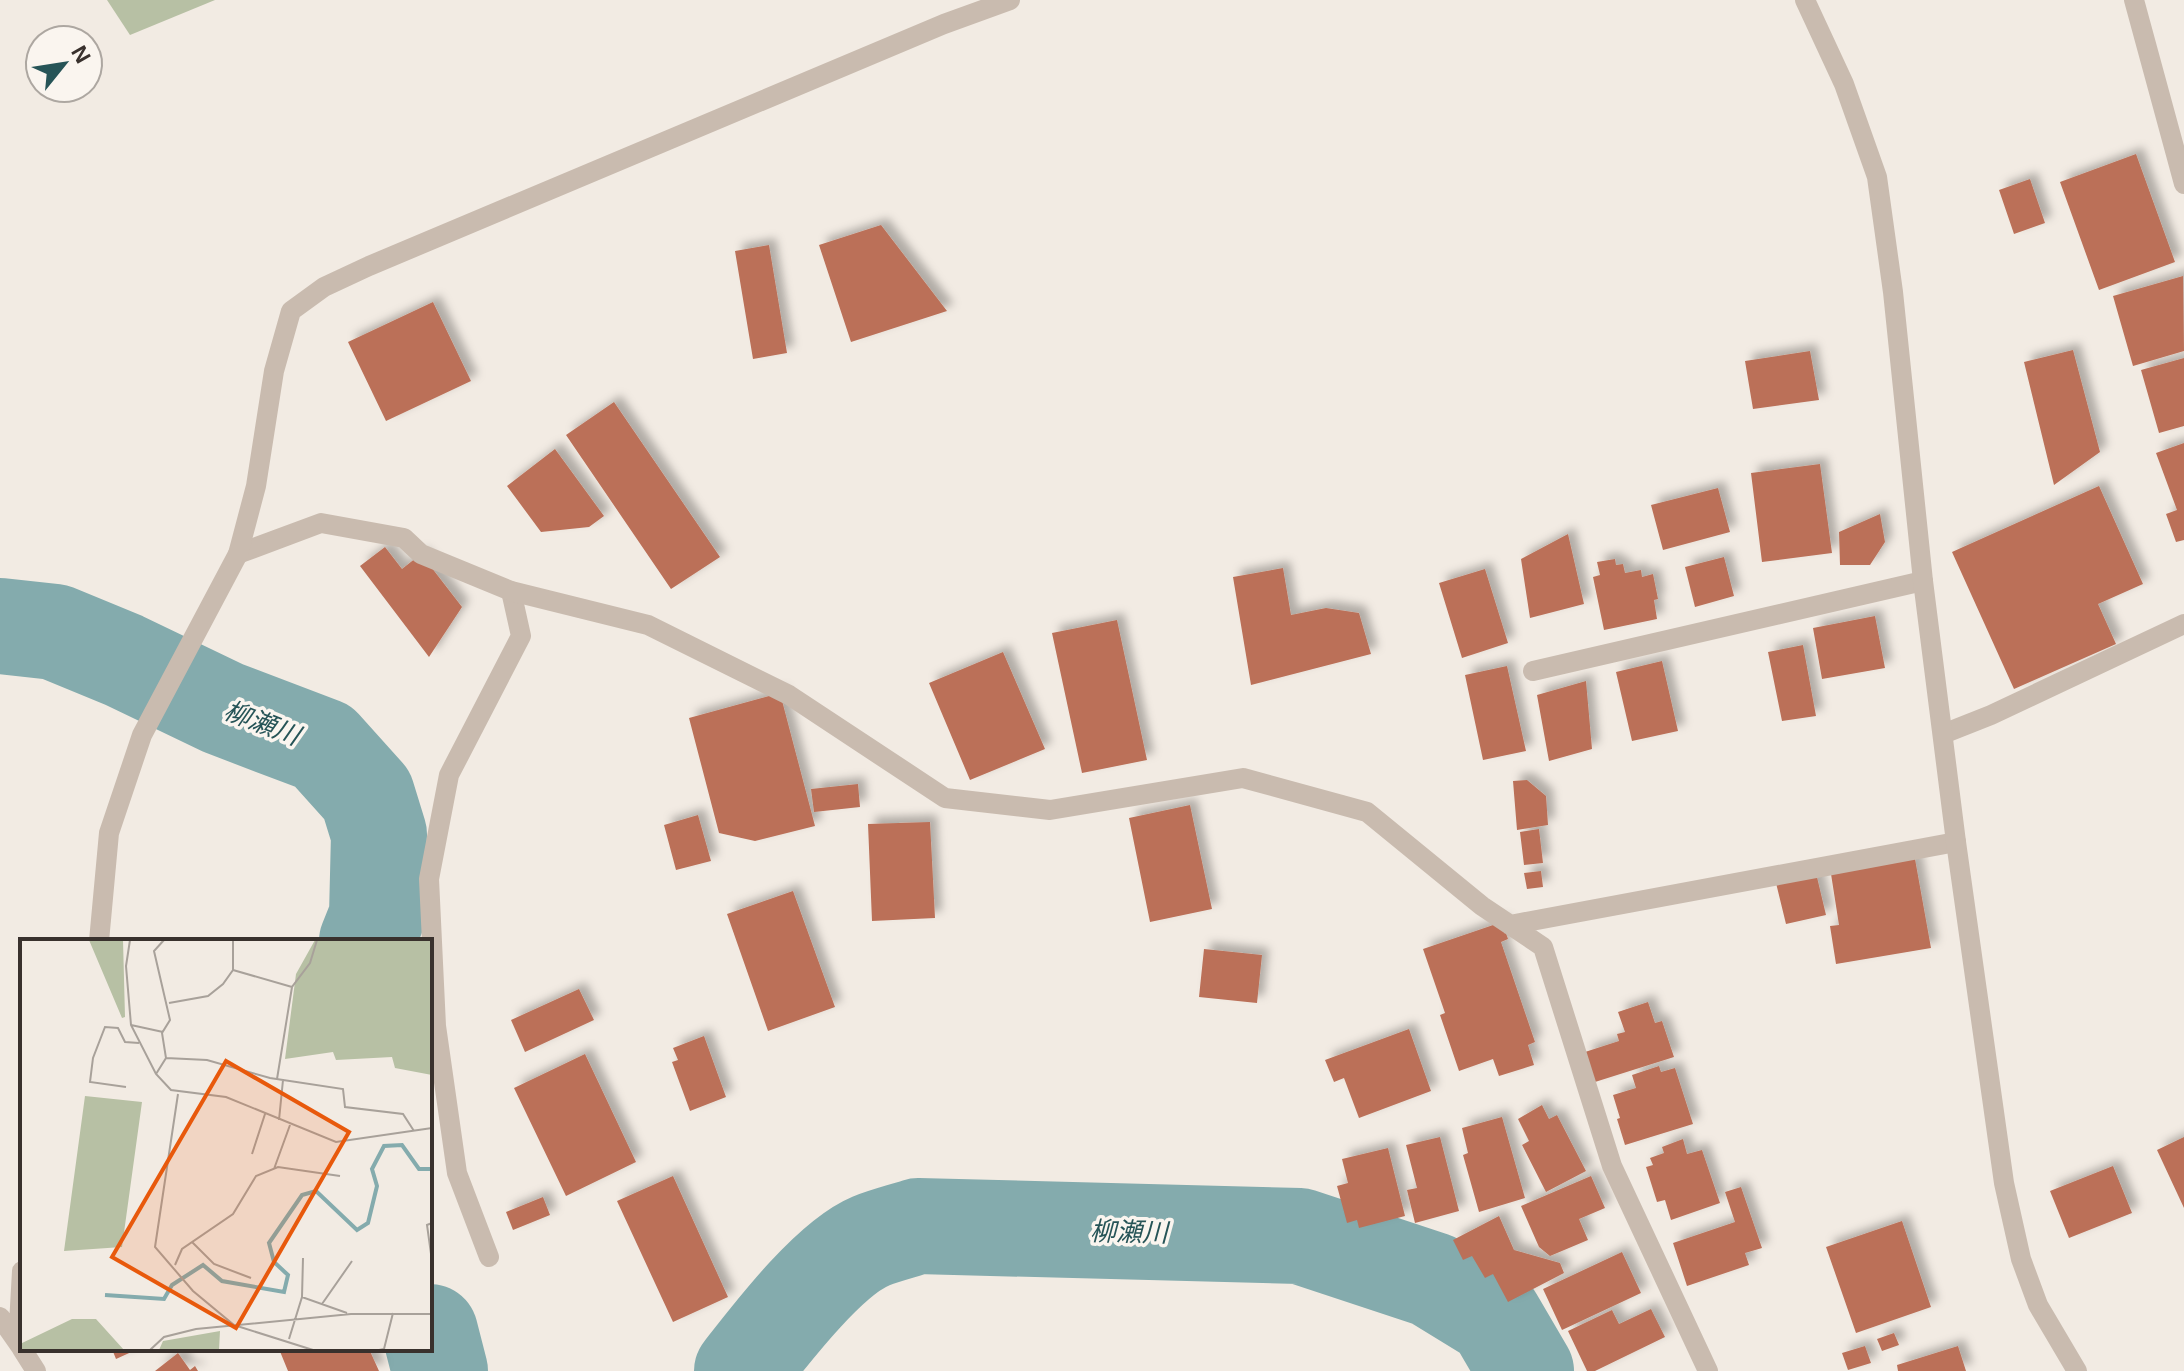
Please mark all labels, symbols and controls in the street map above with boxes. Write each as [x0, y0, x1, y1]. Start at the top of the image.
north arrow [24, 24, 104, 104]
text: N [66, 41, 96, 67]
water label: 柳瀬川 [220, 695, 307, 752]
inset map [20, 939, 432, 1351]
water label: 柳瀬川 [1090, 1216, 1171, 1248]

